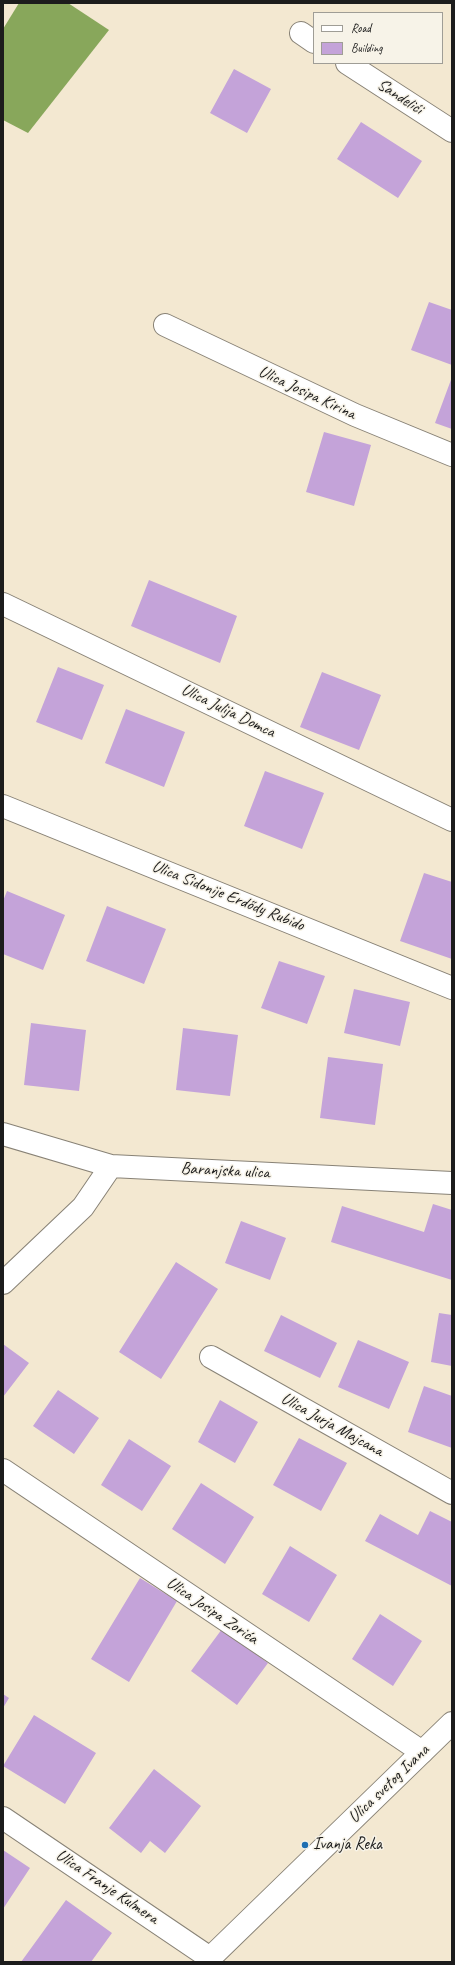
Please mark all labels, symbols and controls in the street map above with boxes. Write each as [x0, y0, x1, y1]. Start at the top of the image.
legend [313, 12, 443, 64]
text: Road [351, 20, 371, 36]
text: Building [351, 40, 383, 56]
street label: Sandelići [373, 75, 427, 119]
street label: Ulica Josipa Kirina [255, 362, 359, 424]
street label: Ulica Julija Domca [178, 680, 278, 742]
street label: Ulica Sidonije Erdődy Rubido [149, 856, 307, 936]
street label: Baranjska ulica [180, 1158, 270, 1184]
street label: Ulica Jurja Majcana [277, 1388, 387, 1462]
street label: Ulica Josipa Zorića [162, 1573, 262, 1649]
street label: Ulica svetog Ivana [344, 1740, 434, 1828]
place label: Ivanja Reka [313, 1835, 382, 1855]
marker: Ivanja Reka [300, 1840, 310, 1850]
street label: Ulica Franje Kulmera [52, 1845, 162, 1929]

